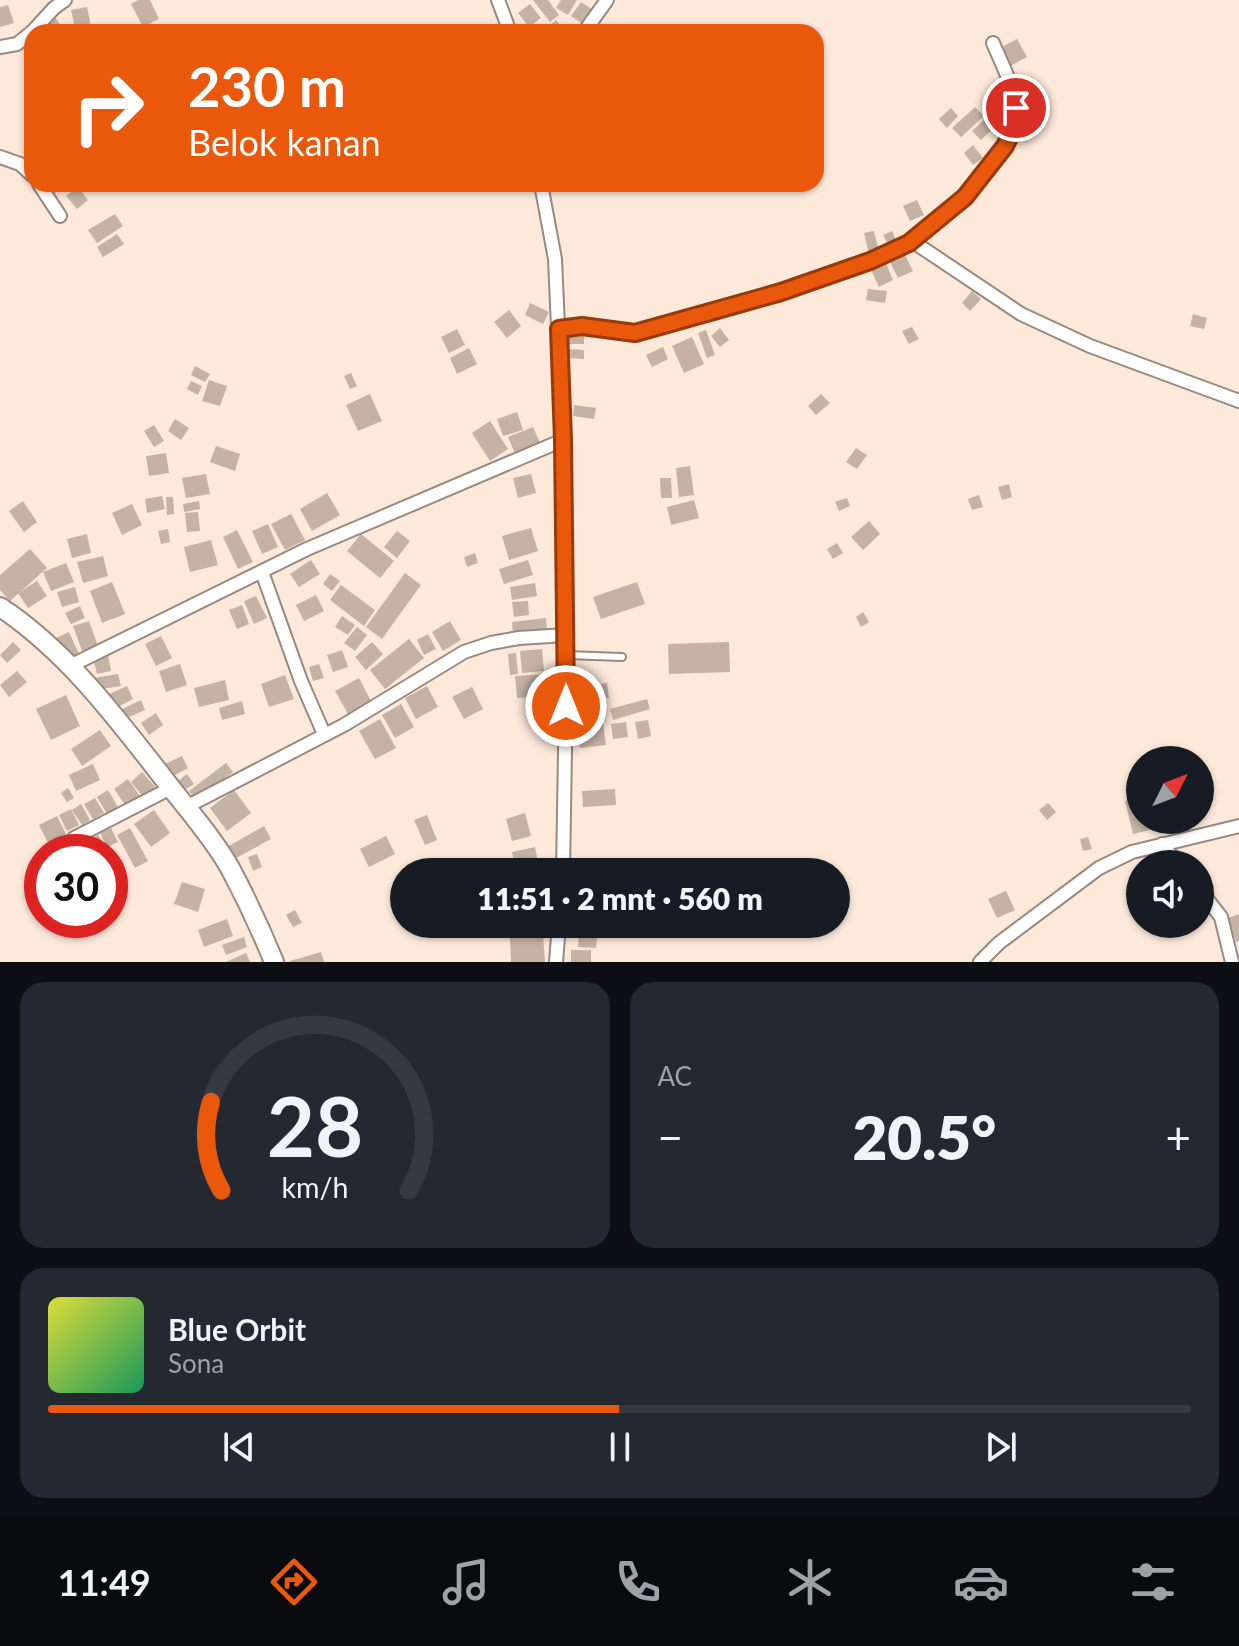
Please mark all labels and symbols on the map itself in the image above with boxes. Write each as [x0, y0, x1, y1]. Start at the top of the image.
pin [982, 74, 1050, 142]
position arrow [524, 664, 608, 748]
north arrow [1126, 746, 1214, 834]
speed limit sign: 30 [24, 834, 128, 938]

